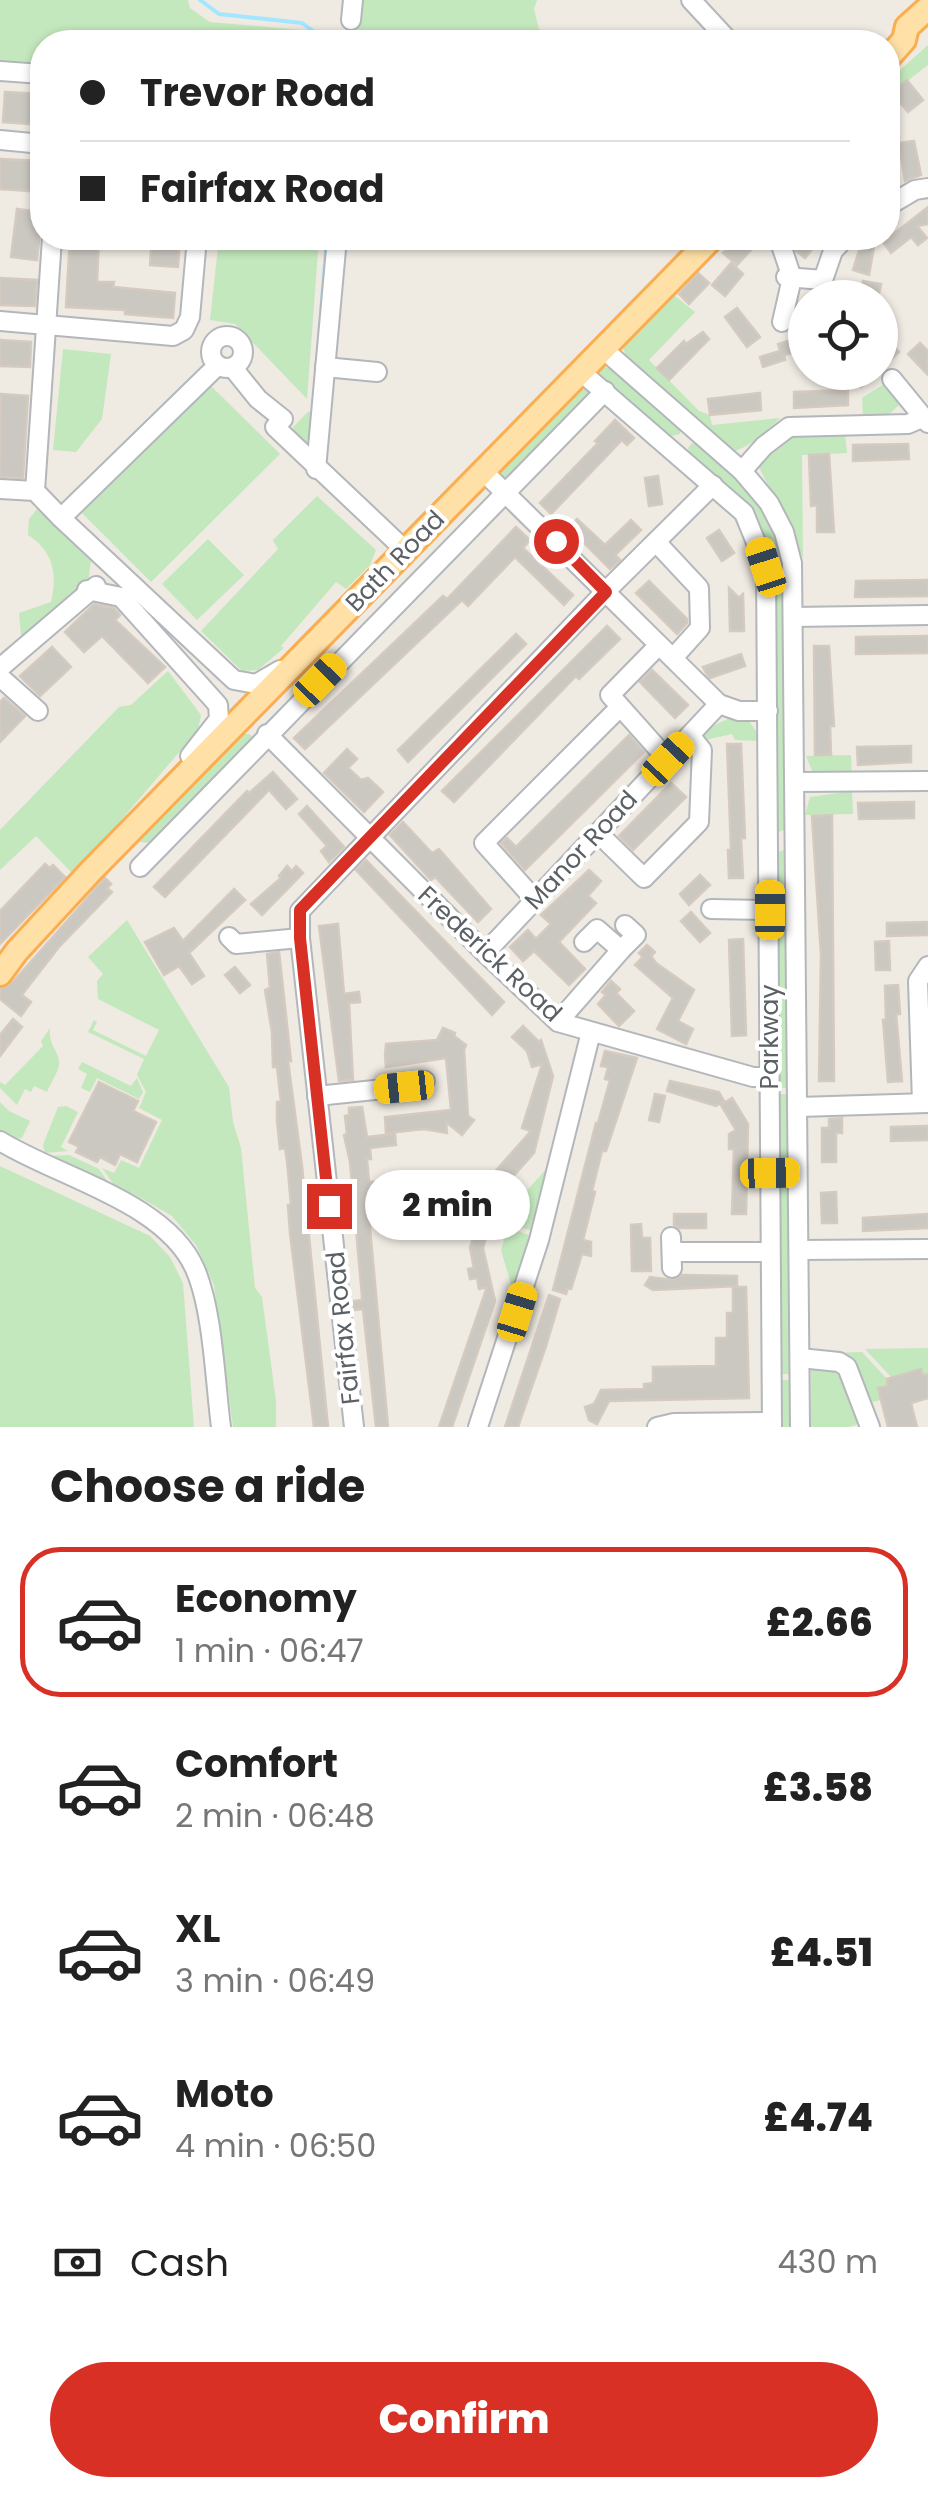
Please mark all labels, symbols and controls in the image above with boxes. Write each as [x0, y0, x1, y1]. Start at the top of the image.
text: Trevor Road [140, 66, 375, 119]
text: Fairfax Road [140, 162, 385, 215]
map controls [788, 280, 898, 390]
button: locate [788, 280, 898, 390]
street label: Bath Road [338, 502, 452, 620]
route start [534, 519, 579, 564]
car [742, 534, 790, 600]
car [288, 648, 352, 712]
car [637, 727, 699, 791]
street label: Manor Road [517, 783, 645, 917]
street label: Frederick Road [410, 878, 570, 1030]
car [755, 880, 785, 940]
street label: Parkway [752, 984, 787, 1090]
car [373, 1069, 435, 1105]
car [740, 1157, 800, 1189]
callout: 2 min [364, 1171, 529, 1241]
text: 2 min [402, 1182, 493, 1227]
route end [307, 1184, 352, 1229]
street label: Fairfax Road [318, 1250, 368, 1406]
car [494, 1279, 540, 1345]
text: Choose a ride [50, 1455, 365, 1518]
text: Economy [175, 1572, 357, 1625]
icon: car [55, 1577, 145, 1667]
text: £2.66 [766, 1596, 873, 1649]
text: 1 min · 06:47 [175, 1628, 364, 1673]
text: Comfort [175, 1737, 338, 1790]
icon: car [55, 1742, 145, 1832]
text: £3.58 [763, 1761, 873, 1814]
text: 2 min · 06:48 [175, 1793, 375, 1838]
text: XL [175, 1902, 220, 1955]
icon: car [55, 1907, 145, 1997]
text: £4.51 [770, 1926, 873, 1979]
text: 3 min · 06:49 [175, 1958, 375, 2003]
text: Moto [175, 2067, 274, 2120]
icon: car [55, 2072, 145, 2162]
text: £4.74 [764, 2091, 873, 2144]
text: 4 min · 06:50 [175, 2123, 376, 2168]
icon: cash [50, 2235, 105, 2290]
text: Cash [130, 2236, 229, 2289]
text: 430 m [777, 2239, 878, 2284]
button: Confirm [50, 2362, 878, 2477]

